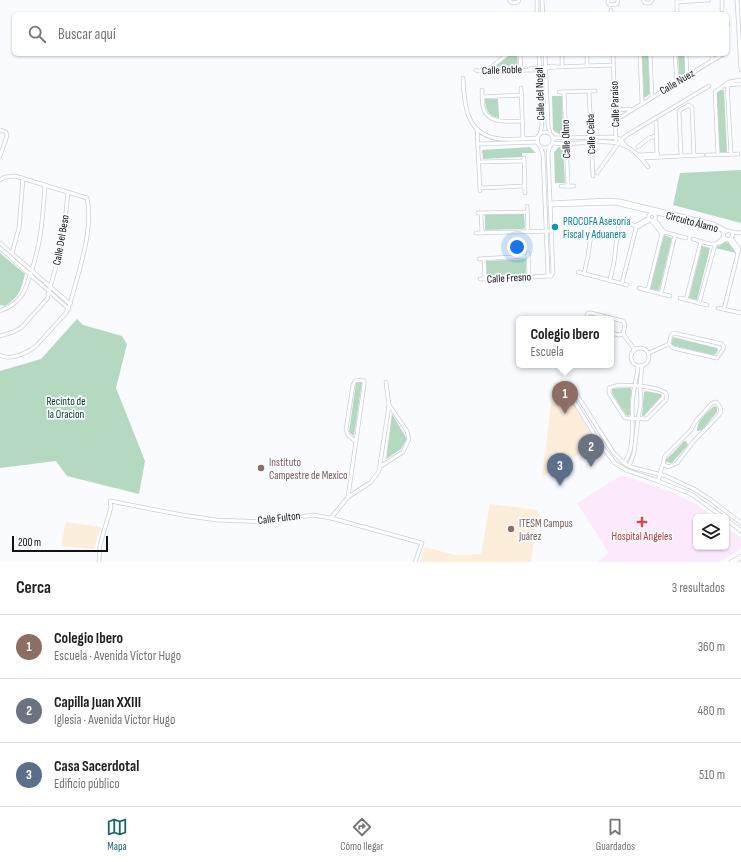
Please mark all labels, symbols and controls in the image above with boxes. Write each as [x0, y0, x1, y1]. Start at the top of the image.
search box [12, 12, 729, 56]
icon: search [26, 23, 48, 45]
text: Buscar aquí [58, 25, 116, 44]
street label: Calle Roble [482, 63, 522, 77]
street label: Calle del Nogal [533, 67, 547, 121]
street label: Calle Nuez [657, 67, 697, 97]
street label: Calle Paraíso [608, 80, 622, 127]
street label: Calle Ceiba [584, 114, 598, 154]
street label: Calle Olmo [559, 119, 573, 159]
street label: Circuito Álamo [664, 209, 720, 235]
street label: Calle Del Beso [50, 213, 72, 266]
place label: PROCOFA Asesoría Fiscal y Aduanera [563, 215, 630, 241]
marker: PROCOFA Asesoría Fiscal y Aduanera [550, 222, 560, 232]
your location [507, 237, 527, 257]
street label: Calle Fresno [486, 270, 532, 286]
popup [516, 316, 614, 368]
text: Colegio Ibero [530, 325, 600, 344]
text: Escuela [530, 344, 564, 360]
pin: 1 [552, 381, 578, 414]
park label: Recinto de la Oracion [46, 395, 86, 421]
pin: 2 [578, 434, 604, 467]
pin: 3 [547, 453, 573, 486]
place label: Instituto Campestre de Mexico [269, 456, 348, 482]
marker: Instituto Campestre de Mexico [256, 463, 266, 473]
street label: Calle Fulton [257, 509, 301, 527]
map controls [693, 514, 729, 550]
button: layers [693, 514, 729, 550]
marker: Hospital Angeles [636, 516, 648, 528]
place label: ITESM Campus Juárez [518, 517, 573, 543]
marker: ITESM Campus Juárez [506, 524, 516, 534]
place label: Hospital Angeles [612, 530, 672, 543]
scale bar [12, 534, 108, 553]
text: 200 m [18, 536, 41, 549]
text: Cerca [16, 578, 51, 598]
text: 3 resultados [672, 580, 725, 596]
text: Colegio Ibero [54, 629, 123, 648]
text: 1 [26, 639, 32, 655]
text: 360 m [698, 639, 725, 655]
text: Escuela · Avenida Víctor Hugo [54, 648, 181, 664]
text: Capilla Juan XXIII [54, 693, 141, 712]
text: 2 [26, 703, 32, 719]
text: 480 m [698, 703, 725, 719]
text: Iglesia · Avenida Víctor Hugo [54, 712, 175, 728]
text: Casa Sacerdotal [54, 757, 139, 776]
text: 3 [26, 767, 32, 783]
text: 510 m [699, 767, 725, 783]
text: Edificio público [54, 776, 120, 792]
tab: Mapa [106, 816, 128, 853]
tab: Cómo llegar [340, 816, 384, 853]
tab: Guardados [596, 816, 635, 853]

